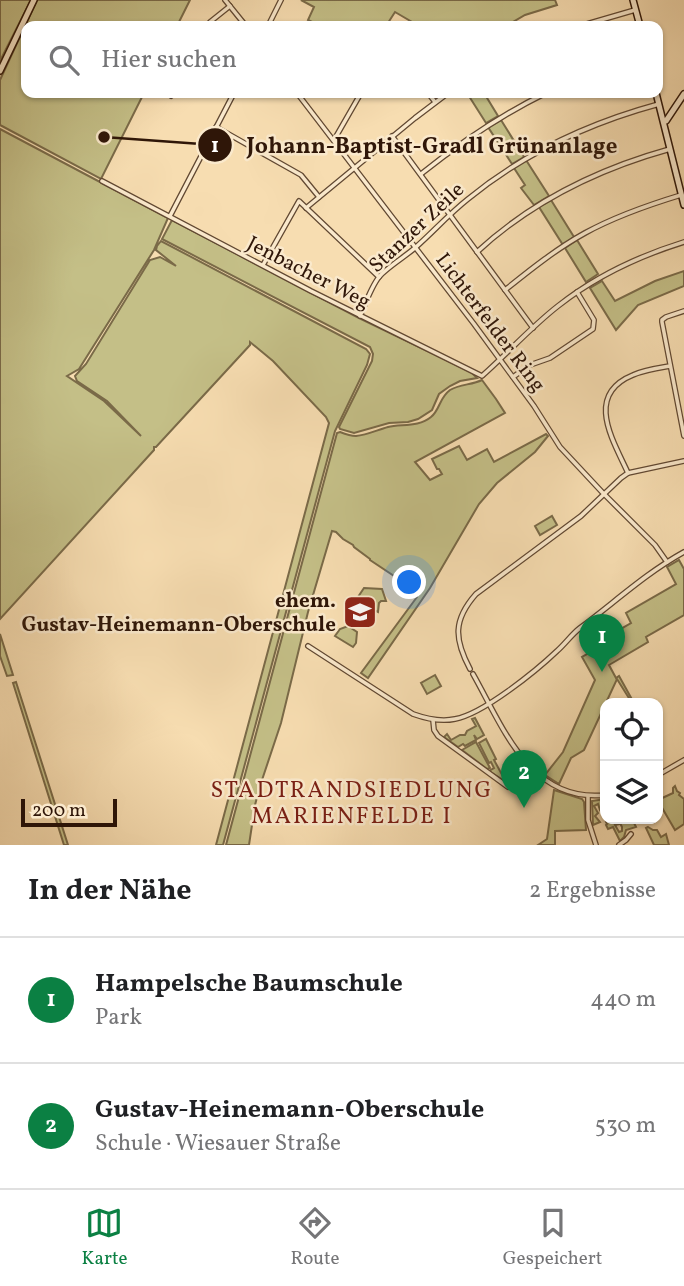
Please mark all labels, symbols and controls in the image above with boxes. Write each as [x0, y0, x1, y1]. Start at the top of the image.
search box [21, 21, 663, 98]
icon: search [45, 41, 83, 79]
text: Hier suchen [101, 42, 237, 78]
callout: Johann-Baptist-Gradl Grünanlage [198, 123, 632, 167]
text: Johann-Baptist-Gradl Grünanlage [246, 131, 617, 163]
text: 1 [211, 132, 219, 161]
street label: Stanzer Zeile [363, 176, 471, 280]
street label: Jenbacher Weg [242, 230, 375, 317]
street label: Lichterfelder Ring [428, 247, 552, 399]
your location [392, 565, 426, 599]
place label: ehem. Gustav-Heinemann-Oberschule [22, 587, 336, 640]
school or university icon: ehem. Gustav-Heinemann-Oberschule [341, 593, 379, 631]
pin: 1 [579, 614, 625, 672]
map controls [600, 698, 663, 824]
button: locate [600, 698, 663, 761]
pin: 2 [501, 750, 547, 808]
button: layers [600, 761, 663, 824]
district label: STADTRANDSIEDLUNG MARIENFELDE I [211, 775, 493, 833]
scale bar [21, 796, 117, 828]
text: 200 m [32, 798, 86, 824]
text: In der Nähe [28, 870, 192, 912]
text: 2 Ergebnisse [529, 875, 656, 907]
text: Hampelsche Baumschule [95, 966, 403, 1002]
text: 1 [46, 984, 56, 1016]
text: 440 m [590, 984, 656, 1016]
text: Park [95, 1002, 142, 1034]
text: Gustav-Heinemann-Oberschule [95, 1092, 484, 1128]
text: 2 [45, 1110, 57, 1142]
text: 530 m [595, 1110, 656, 1142]
text: Schule · Wiesauer Straße [95, 1128, 341, 1160]
tab: Karte [82, 1204, 127, 1272]
tab: Route [291, 1204, 340, 1272]
tab: Gespeichert [503, 1204, 602, 1272]

